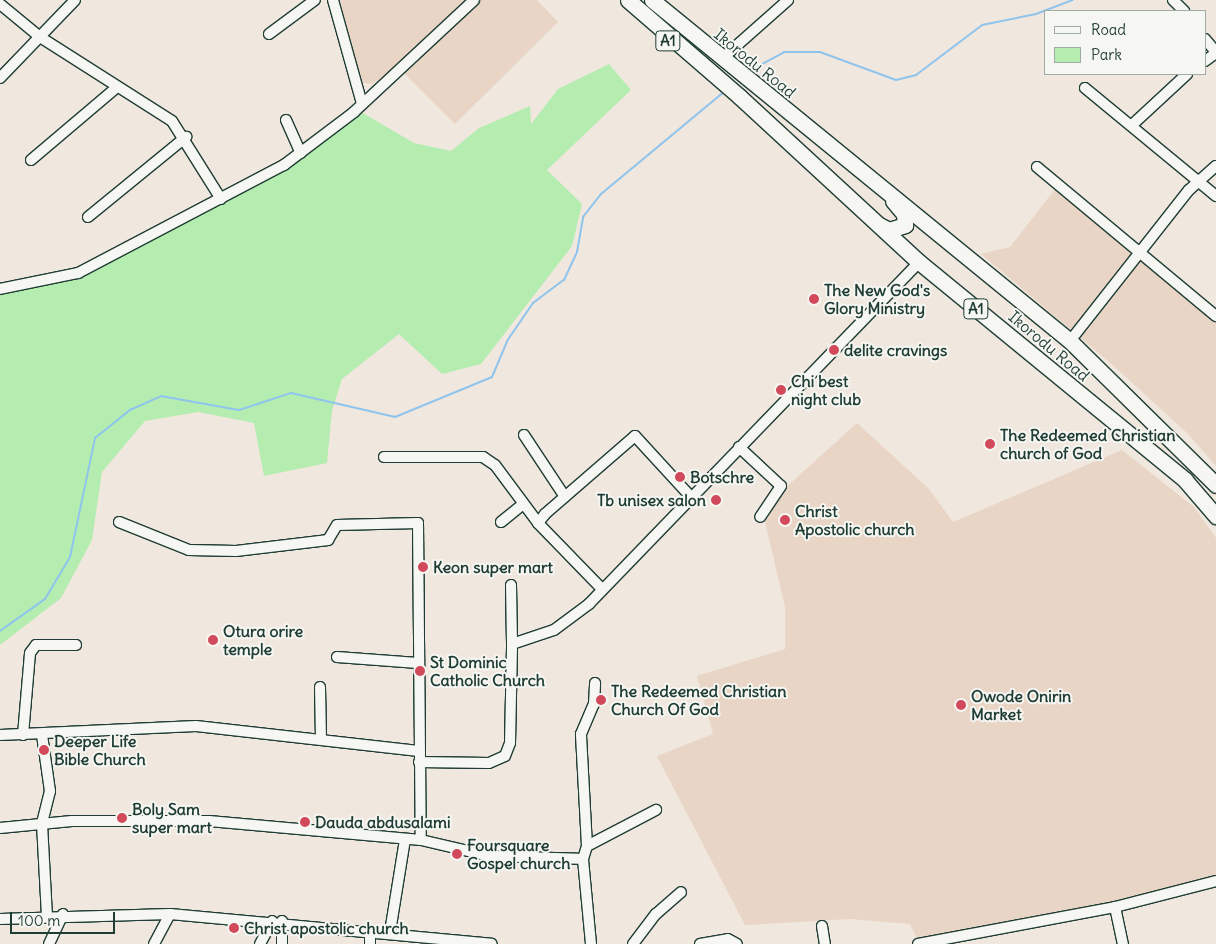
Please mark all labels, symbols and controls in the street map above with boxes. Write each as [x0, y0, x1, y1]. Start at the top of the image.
legend [1044, 10, 1206, 75]
text: Road [1091, 20, 1126, 39]
street label: Ikorodu Road [710, 24, 800, 102]
road number: A1 [654, 28, 682, 54]
text: Park [1091, 45, 1122, 64]
place label: The New God's Glory Ministry [824, 280, 930, 318]
marker: The New God's Glory Ministry [808, 293, 820, 305]
road number: A1 [962, 296, 990, 322]
street label: Ikorodu Road [1005, 307, 1093, 385]
place label: delite cravings [844, 340, 947, 360]
marker: delite cravings [828, 344, 840, 356]
place label: Chi best night club [791, 371, 861, 409]
marker: Chi best night club [775, 384, 787, 396]
place label: The Redeemed Christian church of God [1000, 425, 1175, 463]
marker: The Redeemed Christian church of God [984, 438, 996, 450]
place label: Botschre [690, 467, 754, 487]
marker: Botschre [674, 471, 686, 483]
place label: Tb unisex salon [597, 490, 706, 510]
marker: Tb unisex salon [710, 494, 722, 506]
place label: Christ Apostolic church [795, 501, 915, 539]
marker: Christ Apostolic church [779, 514, 791, 526]
place label: Keon super mart [433, 557, 553, 577]
marker: Keon super mart [417, 561, 429, 573]
place label: Otura orire temple [223, 621, 303, 659]
marker: Otura orire temple [207, 634, 219, 646]
place label: St Dominic Catholic Church [430, 652, 545, 690]
marker: St Dominic Catholic Church [414, 665, 426, 677]
place label: The Redeemed Christian Church Of God [611, 681, 786, 719]
place label: Owode Onirin Market [971, 686, 1071, 724]
marker: The Redeemed Christian Church Of God [595, 694, 607, 706]
marker: Owode Onirin Market [955, 699, 967, 711]
place label: Deeper Life Bible Church [54, 731, 146, 769]
marker: Deeper Life Bible Church [38, 744, 50, 756]
place label: Boly Sam super mart [132, 799, 212, 837]
marker: Boly Sam super mart [116, 812, 128, 824]
place label: Dauda abdusalami [315, 812, 451, 832]
marker: Dauda abdusalami [299, 816, 311, 828]
place label: Foursquare Gospel church [467, 835, 570, 873]
marker: Foursquare Gospel church [451, 848, 463, 860]
scale bar [12, 902, 118, 934]
text: 100 m [18, 911, 60, 930]
place label: Christ apostolic church [244, 918, 409, 938]
marker: Christ apostolic church [228, 922, 240, 934]

